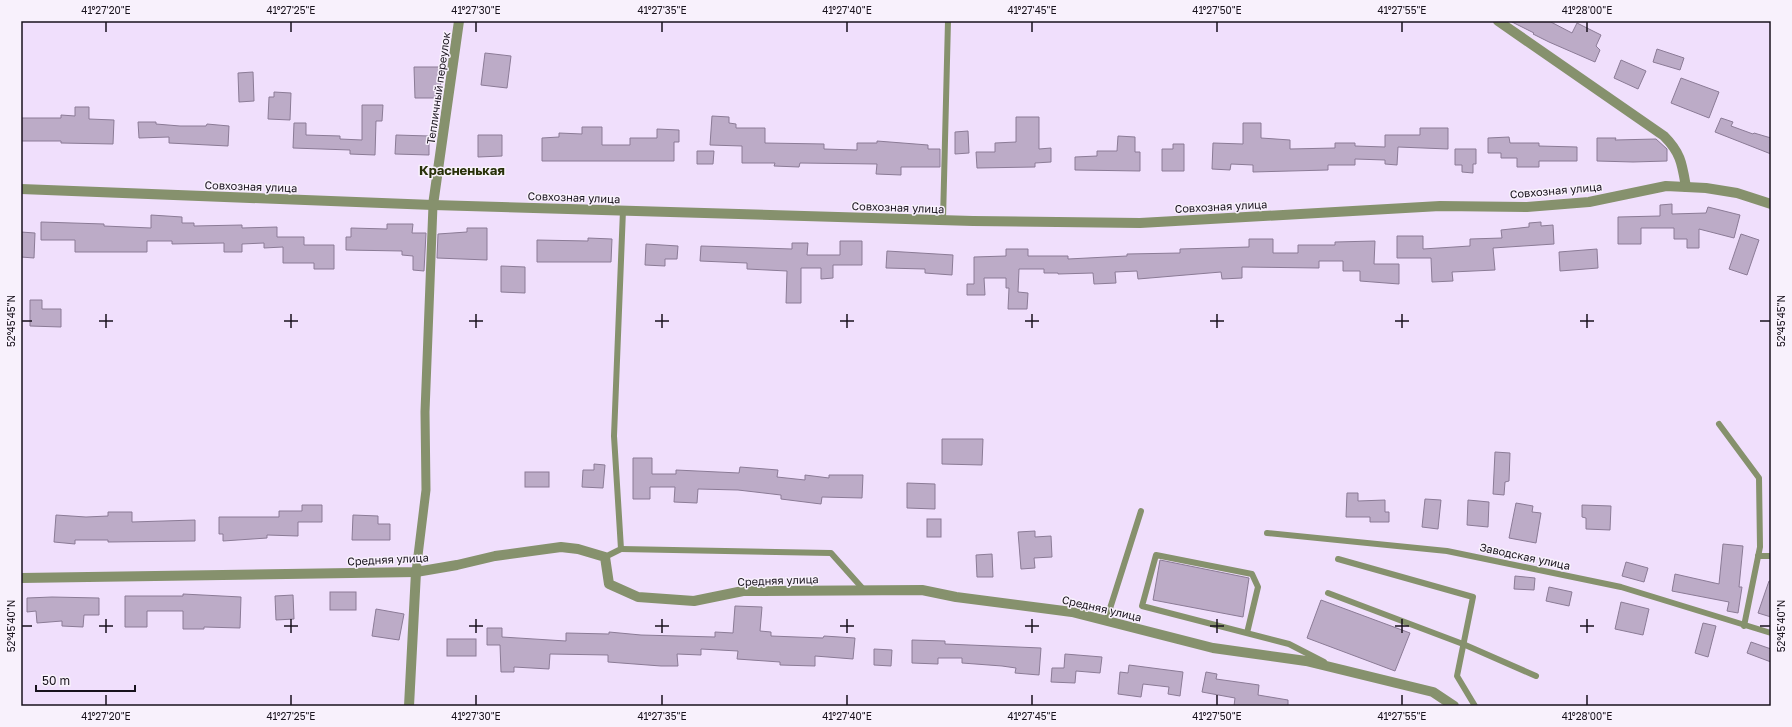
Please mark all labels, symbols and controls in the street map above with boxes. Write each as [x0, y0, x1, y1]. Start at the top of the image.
text: 41°27'20"E [81, 4, 131, 16]
text: 41°27'25"E [267, 4, 315, 16]
text: 41°27'30"E [451, 4, 501, 16]
text: 41°27'35"E [638, 4, 687, 16]
text: 41°27'40"E [822, 4, 872, 16]
text: 41°27'45"E [1007, 4, 1057, 16]
text: 41°27'50"E [1192, 4, 1242, 16]
text: 41°27'55"E [1378, 4, 1426, 16]
text: 41°28'00"E [1562, 4, 1612, 16]
street label: Тепличный переулок [424, 30, 452, 145]
district label: Красненькая [419, 162, 505, 178]
street label: Совхозная улица [205, 178, 297, 194]
street label: Совхозная улица [1509, 179, 1603, 201]
street label: Совхозная улица [528, 189, 620, 205]
street label: Совхозная улица [1174, 197, 1268, 215]
street label: Совхозная улица [852, 199, 944, 215]
text: 52°45'45"N [5, 295, 17, 347]
text: 52°45'45"N [1775, 295, 1787, 347]
street label: Заводская улица [1479, 540, 1571, 572]
street label: Средняя улица [347, 550, 429, 568]
street label: Средняя улица [737, 572, 819, 588]
street label: Средняя улица [1061, 593, 1143, 623]
text: 52°45'40"N [5, 600, 17, 652]
text: 52°45'40"N [1775, 600, 1787, 652]
scale bar [36, 667, 135, 693]
text: 50 m [42, 673, 70, 688]
text: 41°27'20"E [81, 710, 131, 722]
text: 41°27'25"E [267, 710, 315, 722]
text: 41°27'30"E [451, 710, 501, 722]
text: 41°27'35"E [638, 710, 687, 722]
text: 41°27'40"E [822, 710, 872, 722]
text: 41°27'45"E [1007, 710, 1057, 722]
text: 41°27'50"E [1192, 710, 1242, 722]
text: 41°27'55"E [1378, 710, 1426, 722]
text: 41°28'00"E [1562, 710, 1612, 722]

